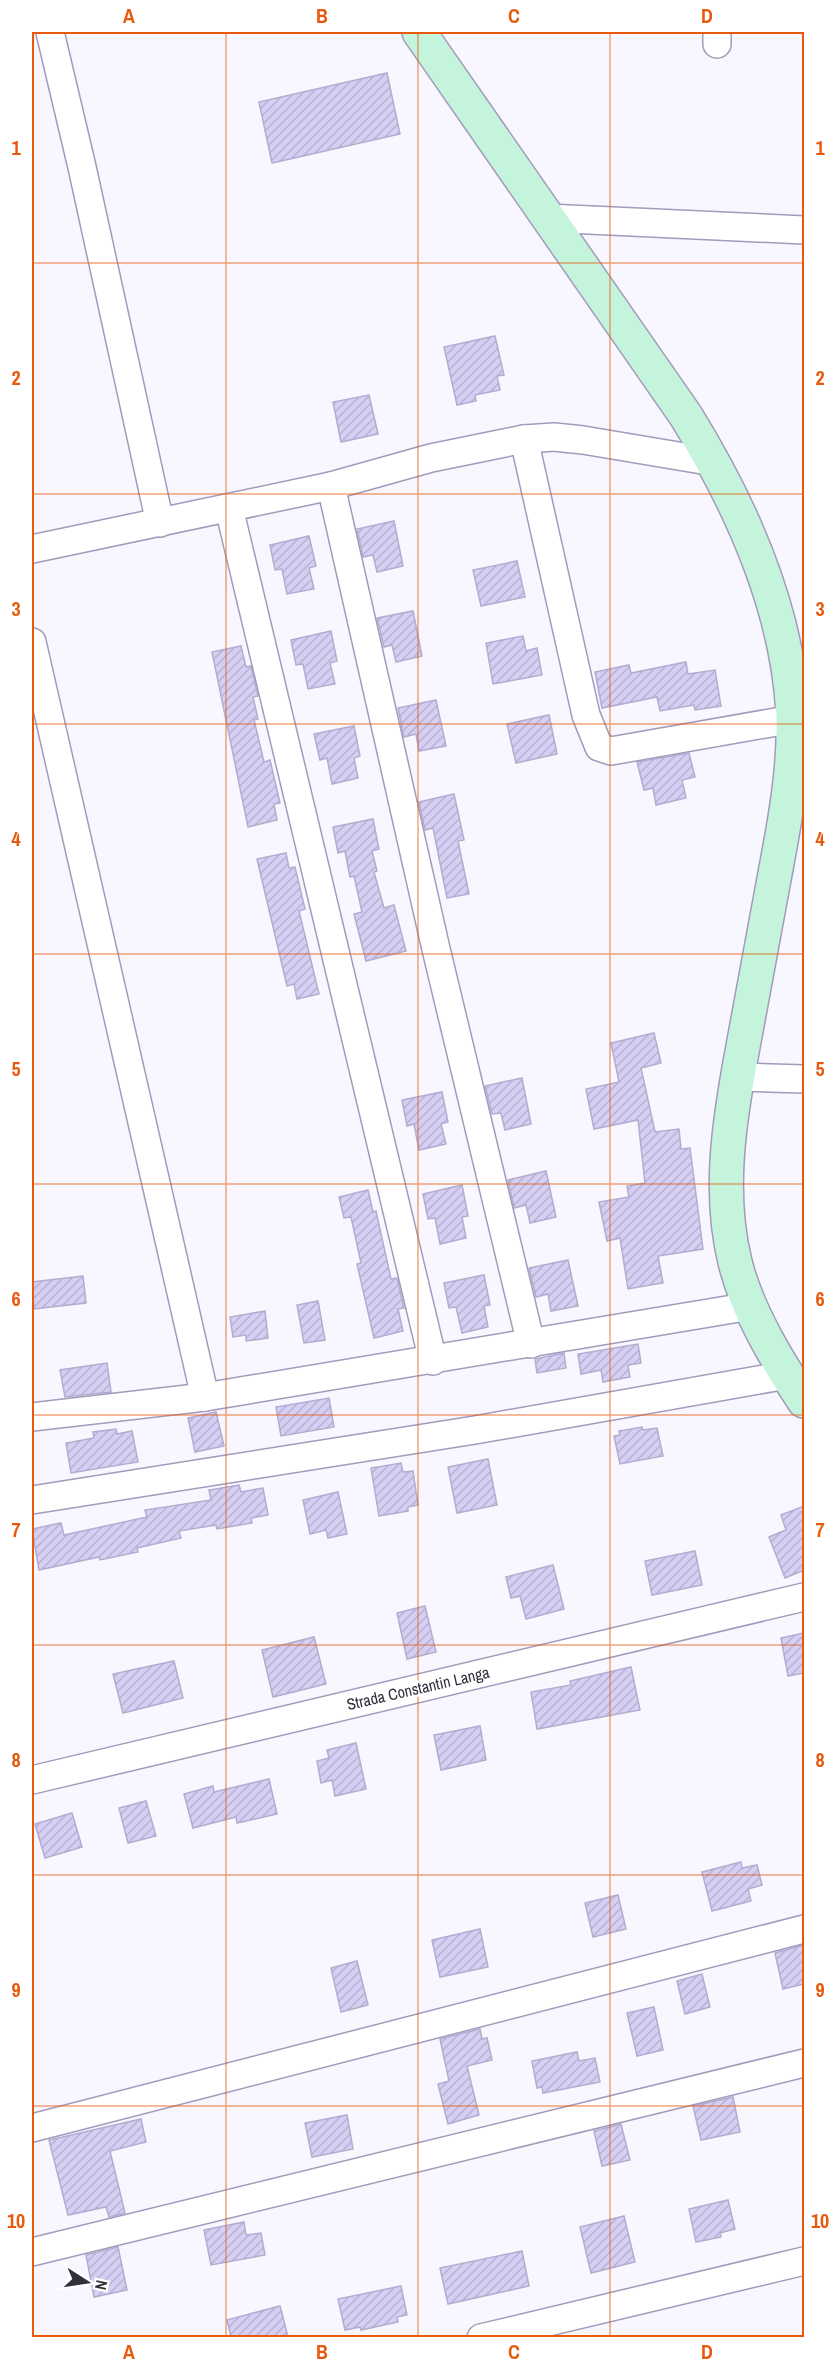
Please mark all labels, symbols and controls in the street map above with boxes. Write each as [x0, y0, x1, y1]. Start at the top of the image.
text: A [123, 2, 135, 29]
text: B [316, 2, 328, 29]
text: C [508, 2, 520, 29]
text: D [701, 2, 713, 29]
text: 1 [11, 134, 21, 161]
text: 1 [815, 134, 825, 161]
text: 2 [11, 364, 21, 391]
text: 2 [815, 364, 825, 391]
text: 3 [11, 595, 21, 622]
text: 3 [815, 595, 825, 622]
text: 4 [11, 825, 21, 852]
text: 4 [815, 825, 825, 852]
text: 5 [11, 1055, 21, 1082]
text: 5 [815, 1055, 825, 1082]
text: 6 [11, 1285, 21, 1312]
text: 6 [815, 1285, 825, 1312]
text: 7 [11, 1516, 21, 1543]
text: 7 [815, 1516, 825, 1543]
street label: Strada Constantin Langa [344, 1661, 492, 1715]
text: 8 [11, 1746, 21, 1773]
text: 8 [815, 1746, 825, 1773]
text: 9 [11, 1976, 21, 2003]
text: 9 [815, 1976, 825, 2003]
text: 10 [7, 2207, 25, 2234]
text: 10 [811, 2207, 829, 2234]
north arrow [57, 2252, 117, 2312]
text: N [90, 2278, 113, 2292]
text: A [123, 2338, 135, 2365]
text: B [316, 2338, 328, 2365]
text: C [508, 2338, 520, 2365]
text: D [701, 2338, 713, 2365]

